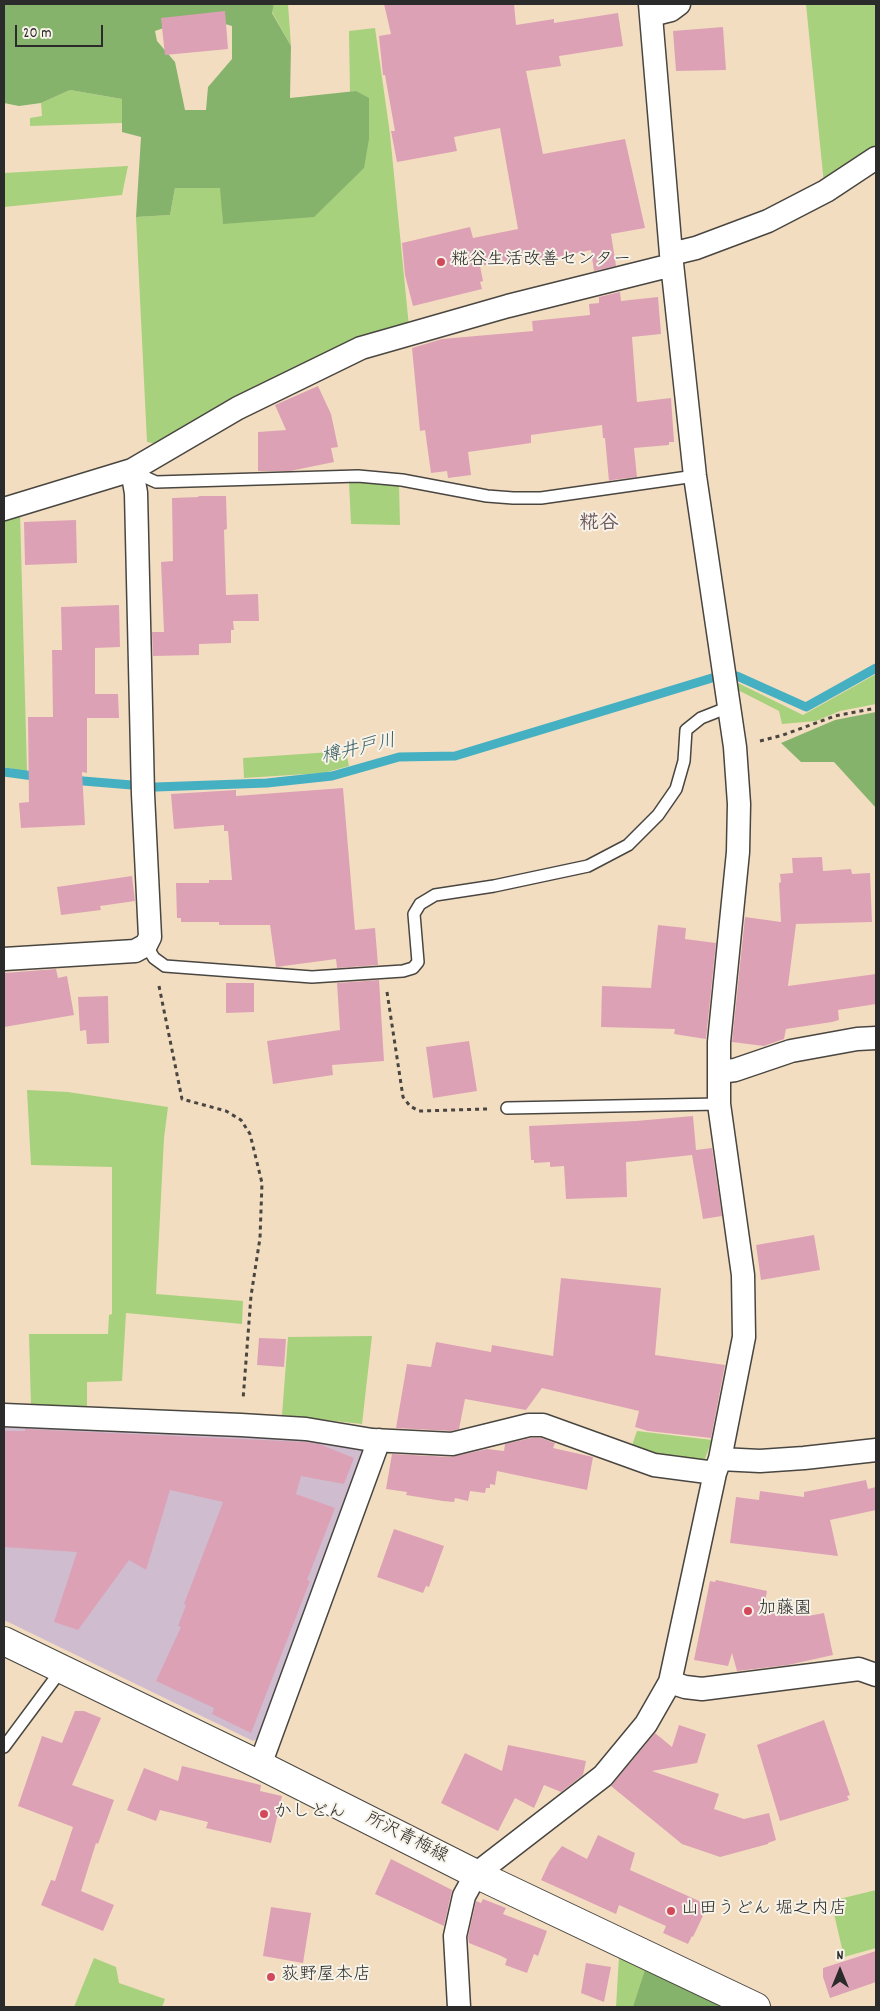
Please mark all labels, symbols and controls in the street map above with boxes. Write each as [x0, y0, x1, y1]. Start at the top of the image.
scale bar [18, 15, 105, 47]
text: 20 m [23, 23, 51, 45]
place label: 糀谷生活改善センター [451, 251, 631, 273]
marker: 糀谷生活改善センター [435, 256, 447, 268]
district label: 糀谷 [579, 513, 619, 537]
water label: 樽井戸川 [319, 731, 399, 771]
place label: 加藤園 [758, 1600, 812, 1622]
marker: 加藤園 [742, 1605, 754, 1617]
place label: かしどん [274, 1803, 346, 1825]
marker: かしどん [258, 1808, 270, 1820]
street label: 所沢青梅線 [361, 1809, 451, 1869]
place label: 山田うどん 堀之内店 [681, 1900, 847, 1922]
marker: 山田うどん 堀之内店 [665, 1905, 677, 1917]
north arrow [815, 1946, 865, 1996]
text: N [837, 1946, 843, 1966]
place label: 荻野屋本店 [281, 1966, 371, 1988]
marker: 荻野屋本店 [265, 1971, 277, 1983]

